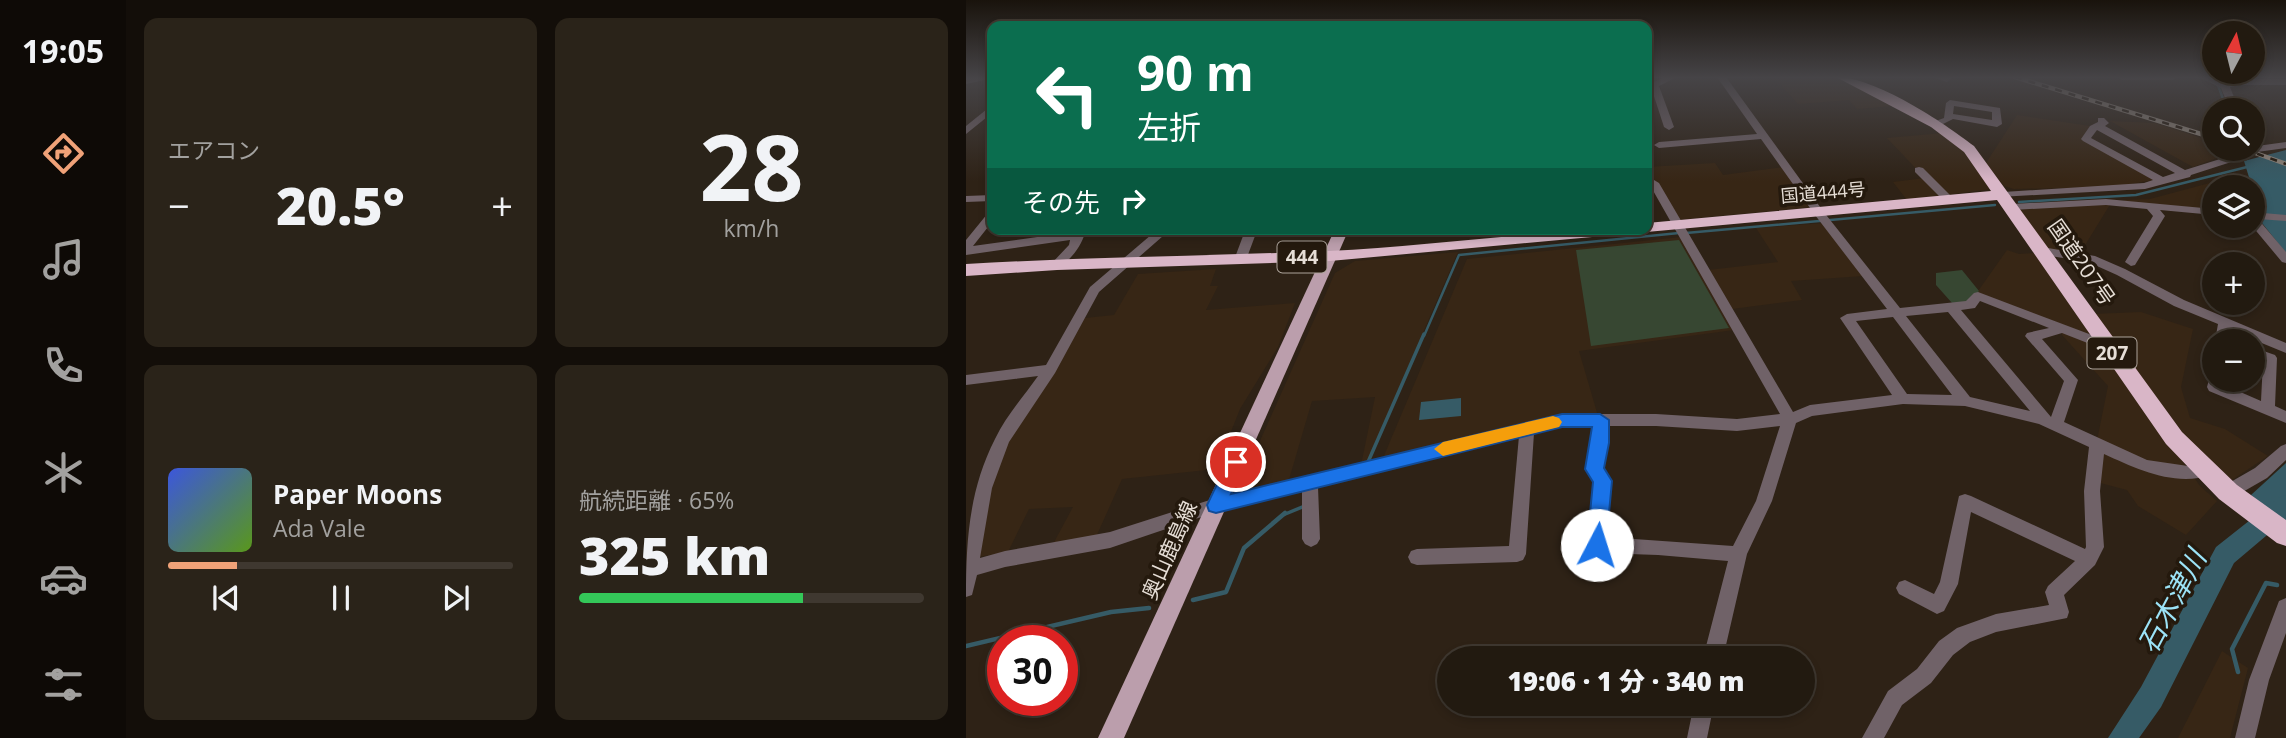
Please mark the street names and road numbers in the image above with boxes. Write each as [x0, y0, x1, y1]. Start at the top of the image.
street label: 国道444号 [1780, 176, 1866, 208]
street label: 国道207号 [2042, 213, 2122, 311]
road number: 444 [1278, 242, 1326, 272]
road number: 207 [2088, 338, 2136, 368]
street label: 奥山鹿島線 [1135, 496, 1203, 604]

